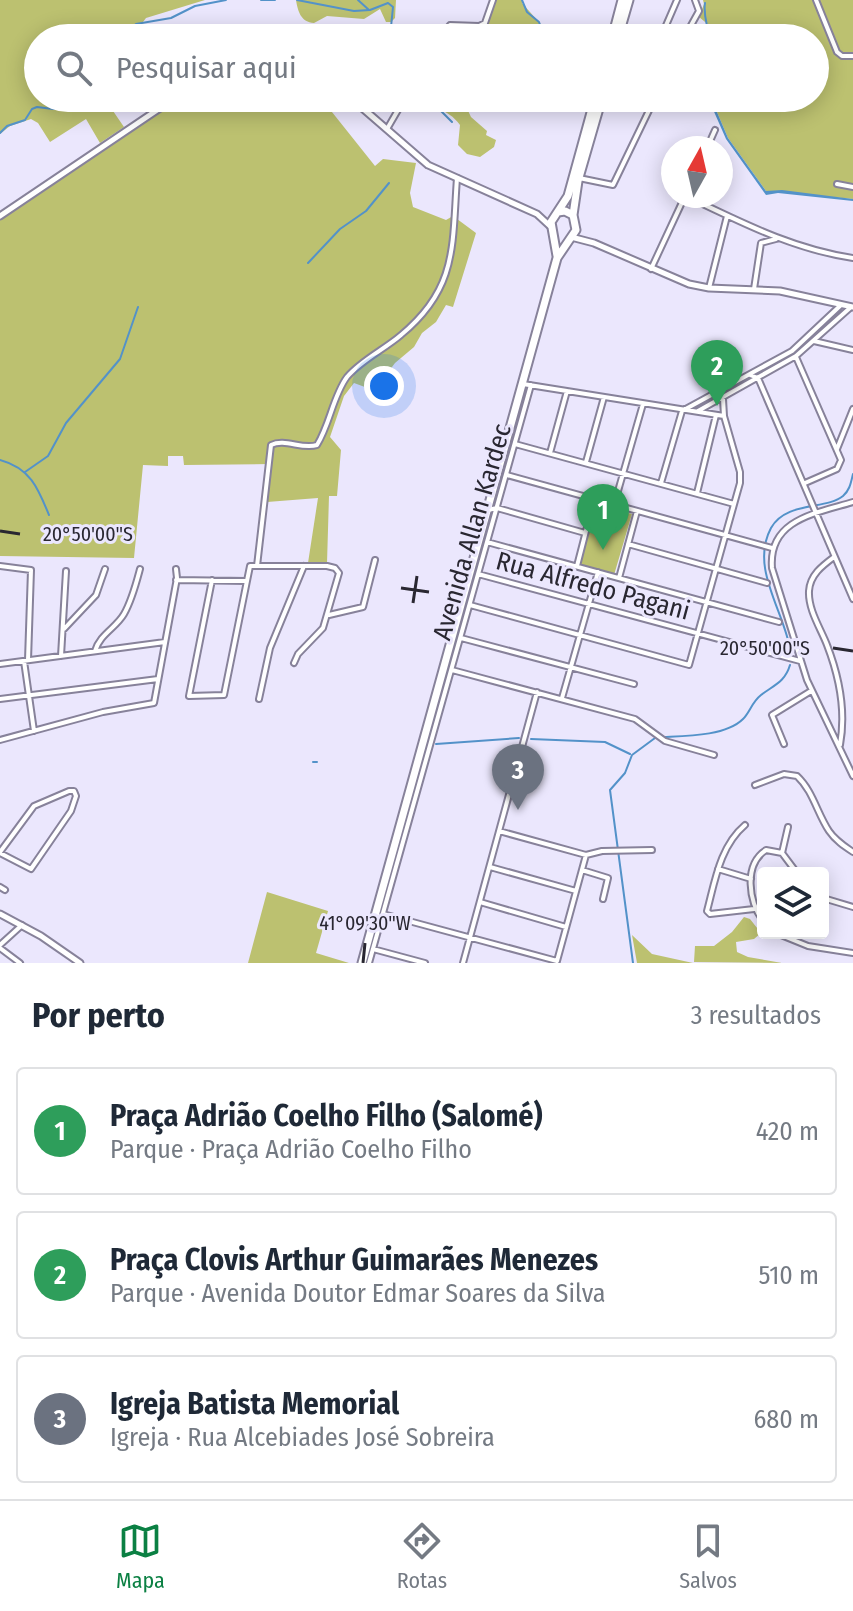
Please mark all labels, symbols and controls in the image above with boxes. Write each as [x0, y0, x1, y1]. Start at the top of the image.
search box [24, 24, 829, 112]
icon: search [52, 46, 96, 90]
text: Pesquisar aqui [116, 50, 297, 86]
north arrow [661, 136, 733, 208]
pin: 2 [691, 340, 743, 406]
your location [364, 366, 404, 406]
street label: Avenida Allan Kardec [426, 420, 518, 644]
pin: 1 [577, 484, 629, 550]
text: 20°50'00"S [43, 522, 133, 546]
street label: Rua Alfredo Pagani [493, 545, 693, 627]
text: 20°50'00"S [720, 636, 810, 660]
pin: 3 [492, 744, 544, 810]
map controls [757, 867, 829, 939]
button: layers [757, 867, 829, 939]
text: 41°09'30"W [319, 911, 411, 935]
text: Por perto [32, 995, 165, 1036]
text: 3 resultados [691, 1000, 821, 1031]
text: Praça Adrião Coelho Filho (Salomé) [110, 1098, 543, 1134]
text: 1 [55, 1116, 66, 1147]
text: 420 m [756, 1116, 819, 1147]
text: Parque · Praça Adrião Coelho Filho [110, 1134, 472, 1165]
text: Praça Clovis Arthur Guimarães Menezes [110, 1242, 598, 1278]
text: 2 [54, 1260, 66, 1291]
text: 510 m [759, 1260, 819, 1291]
text: Parque · Avenida Doutor Edmar Soares da Silva [110, 1278, 606, 1309]
text: Igreja Batista Memorial [110, 1386, 399, 1422]
text: 3 [54, 1404, 66, 1435]
text: 680 m [753, 1404, 819, 1435]
text: Igreja · Rua Alcebiades José Sobreira [110, 1422, 495, 1453]
tab: Mapa [116, 1519, 165, 1594]
tab: Rotas [397, 1519, 447, 1594]
tab: Salvos [679, 1519, 737, 1594]

